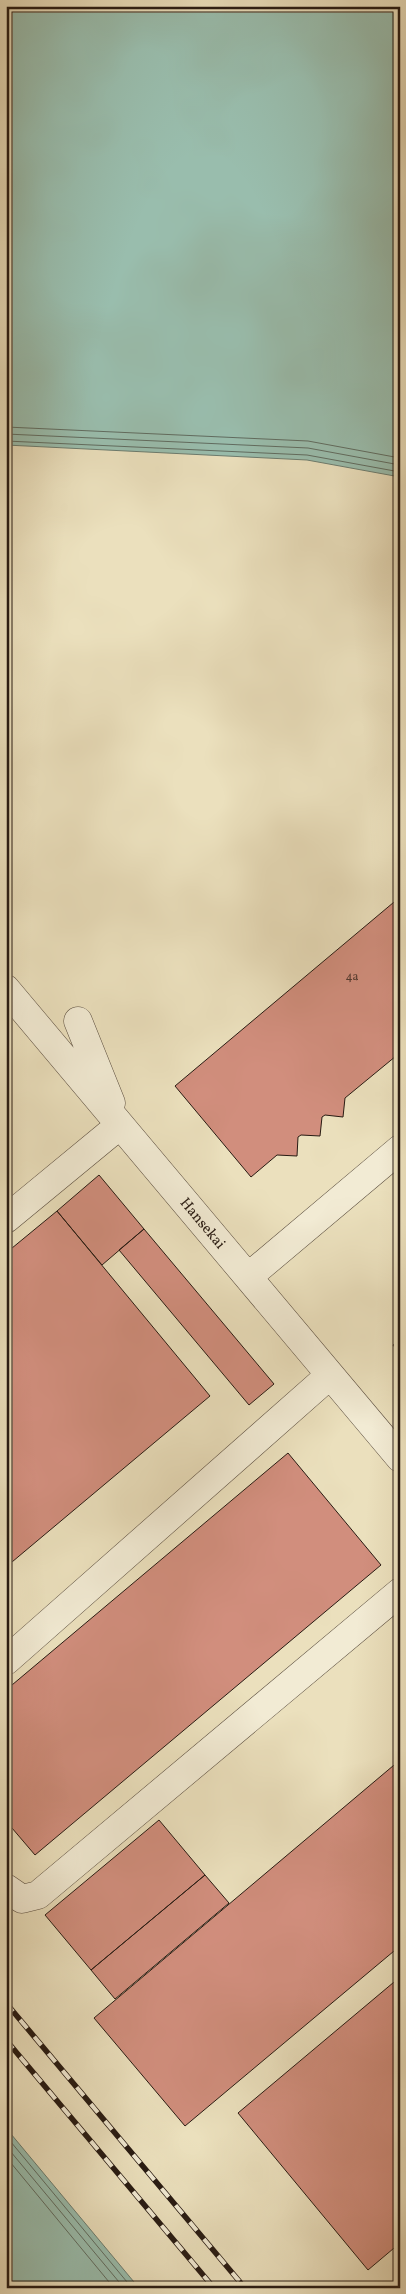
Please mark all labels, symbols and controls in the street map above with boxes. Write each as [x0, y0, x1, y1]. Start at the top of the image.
house number: 4a [345, 969, 359, 985]
street label: Hansekai [174, 1194, 230, 1254]

